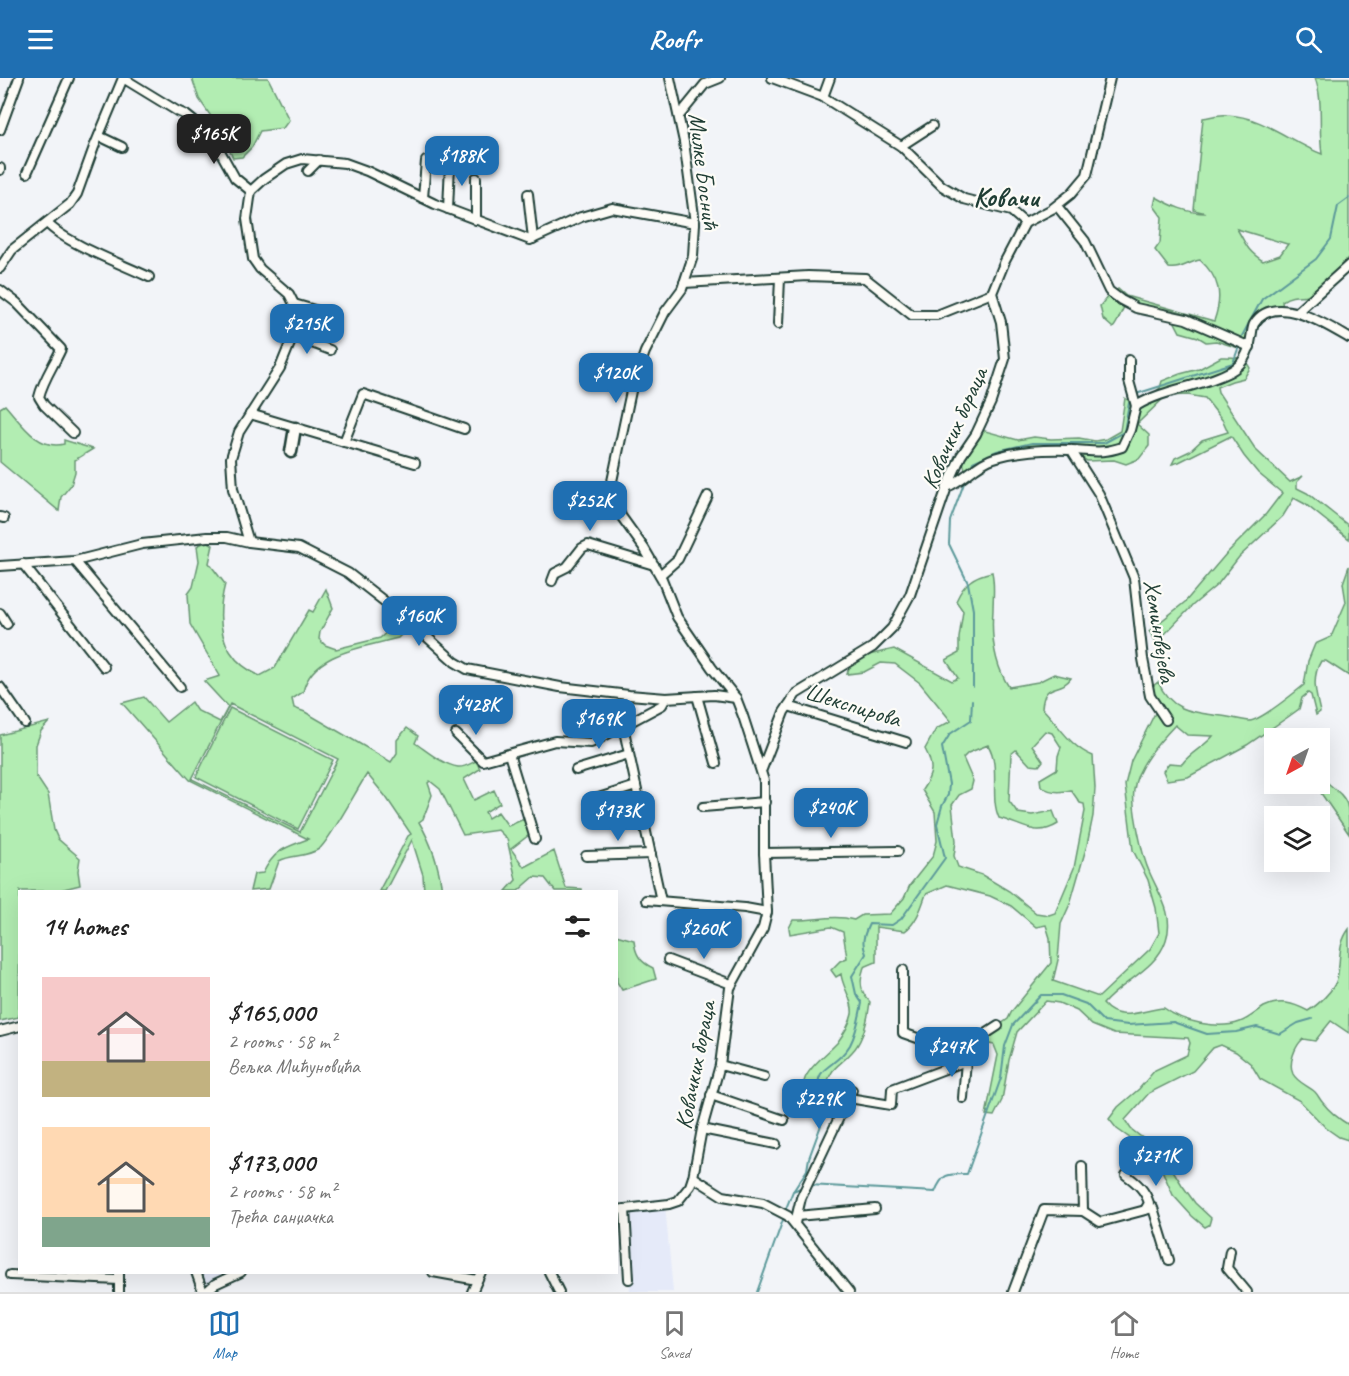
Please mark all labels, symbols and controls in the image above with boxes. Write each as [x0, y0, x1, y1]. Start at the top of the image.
text: Roofr [649, 22, 700, 56]
icon: menu [24, 23, 57, 56]
icon: search [1292, 23, 1325, 56]
street label: Милке Боснић [682, 111, 726, 232]
pin: $165K [172, 114, 256, 165]
text: $165K [191, 121, 237, 146]
pin: $188K [420, 136, 504, 187]
text: $188K [439, 143, 485, 168]
district label: Ковачи [973, 180, 1041, 214]
pin: $215K [265, 304, 349, 355]
text: $215K [284, 311, 330, 336]
pin: $120K [574, 353, 658, 404]
text: $120K [593, 360, 639, 385]
street label: Ковачких бораца [914, 361, 995, 493]
pin: $252K [548, 481, 632, 532]
text: $252K [567, 488, 613, 513]
street label: Хемингвејева [1137, 577, 1183, 686]
pin: $160K [377, 596, 461, 647]
text: $160K [396, 603, 442, 628]
street label: Шекспирова [802, 676, 906, 734]
pin: $428K [434, 685, 518, 736]
text: $428K [453, 692, 499, 717]
pin: $169K [557, 699, 641, 750]
text: $169K [576, 706, 622, 731]
north arrow [1264, 728, 1330, 794]
map controls [1264, 728, 1330, 872]
pin: $240K [789, 788, 873, 839]
pin: $173K [576, 791, 660, 842]
text: $240K [808, 795, 854, 820]
text: $173K [595, 798, 641, 823]
button: layers [1264, 806, 1330, 872]
pin: $260K [662, 909, 746, 960]
text: 14 homes [42, 910, 127, 943]
icon: filters [561, 910, 594, 943]
text: $260K [681, 916, 727, 941]
text: $165,000 [228, 996, 315, 1029]
street label: Ковачких бораца [668, 996, 723, 1132]
icon: home [90, 1001, 162, 1073]
pin: $247K [910, 1027, 994, 1078]
text: 2 rooms · 58 m² [228, 1029, 336, 1054]
text: $247K [929, 1034, 975, 1059]
text: Вељка Мићуновића [228, 1054, 360, 1079]
pin: $229K [777, 1079, 861, 1130]
text: $229K [796, 1086, 842, 1111]
pin: $271K [1114, 1136, 1198, 1187]
text: $271K [1133, 1143, 1179, 1168]
text: $173,000 [228, 1146, 315, 1179]
icon: home [90, 1151, 162, 1223]
text: 2 rooms · 58 m² [228, 1179, 336, 1204]
text: Трећа санџачка [228, 1204, 333, 1229]
tab: Map [208, 1307, 241, 1363]
tab: Saved [658, 1307, 691, 1363]
tab: Home [1108, 1307, 1141, 1363]

